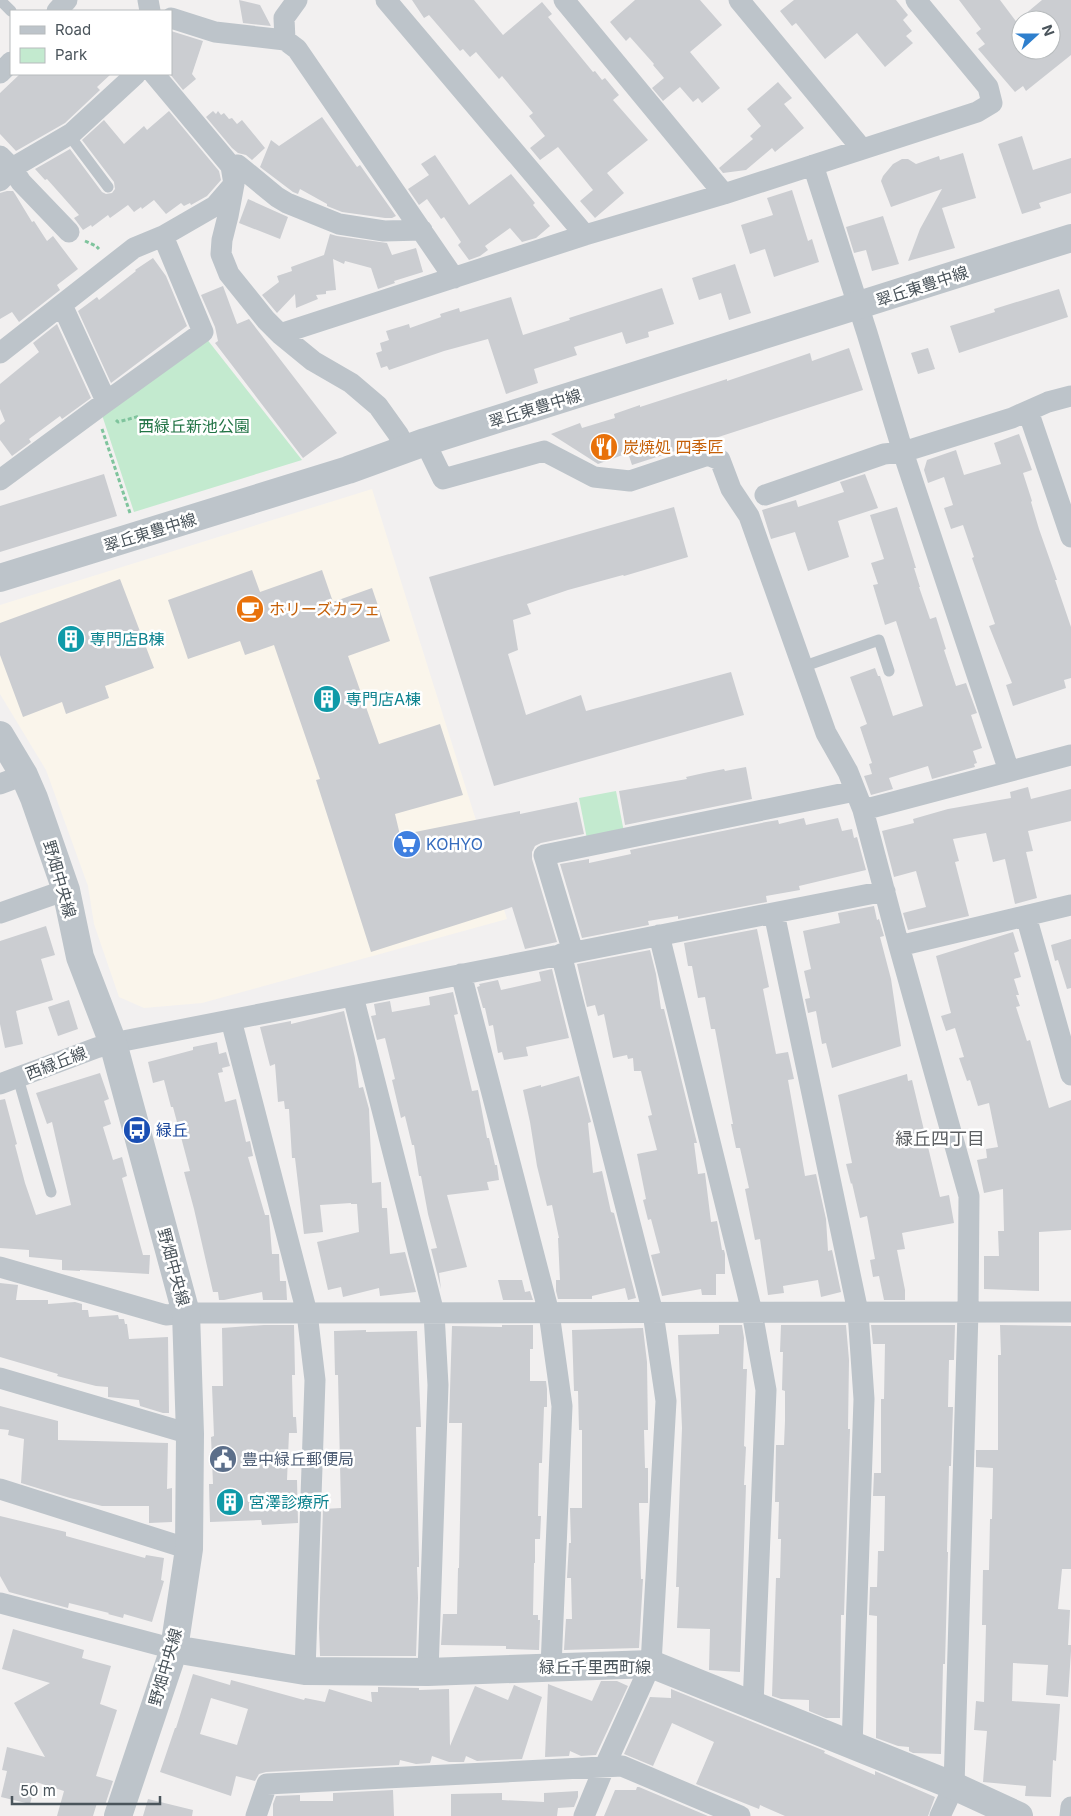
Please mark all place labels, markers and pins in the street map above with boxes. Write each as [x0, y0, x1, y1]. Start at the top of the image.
restaurant icon: 炭焼処 四季匠 [589, 432, 619, 462]
place label: 炭焼処 四季匠 [623, 437, 724, 457]
cafe icon: ホリーズカフェ [235, 594, 265, 624]
place label: ホリーズカフェ [269, 599, 380, 619]
building icon: 専門店B棟 [56, 624, 86, 654]
place label: 専門店B棟 [90, 629, 164, 649]
building icon: 専門店A棟 [312, 684, 342, 714]
place label: 専門店A棟 [346, 689, 421, 709]
supermarket icon: KOHYO [392, 829, 422, 859]
place label: KOHYO [426, 834, 483, 854]
bus stop icon: 緑丘 [122, 1115, 152, 1145]
place label: 緑丘 [156, 1120, 188, 1140]
public building icon: 豊中緑丘郵便局 [208, 1444, 238, 1474]
place label: 豊中緑丘郵便局 [242, 1449, 354, 1469]
building icon: 宮澤診療所 [215, 1487, 245, 1517]
place label: 宮澤診療所 [249, 1492, 329, 1512]

